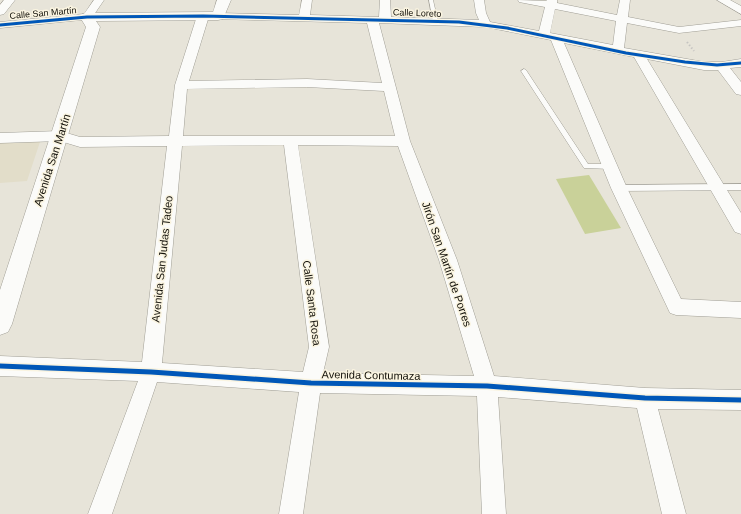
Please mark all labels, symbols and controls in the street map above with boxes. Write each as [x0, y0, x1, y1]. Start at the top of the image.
street label: Calle San Martín [9, 5, 77, 21]
street label: Calle Loreto [393, 7, 441, 19]
street label: Avenida San Martín [31, 112, 73, 208]
street label: Avenida San Judas Tadeo [149, 195, 175, 323]
street label: Jirón San Martín de Porres [420, 200, 474, 329]
street label: Calle Santa Rosa [301, 260, 323, 347]
street label: Avenida Contumaza [321, 368, 421, 382]

